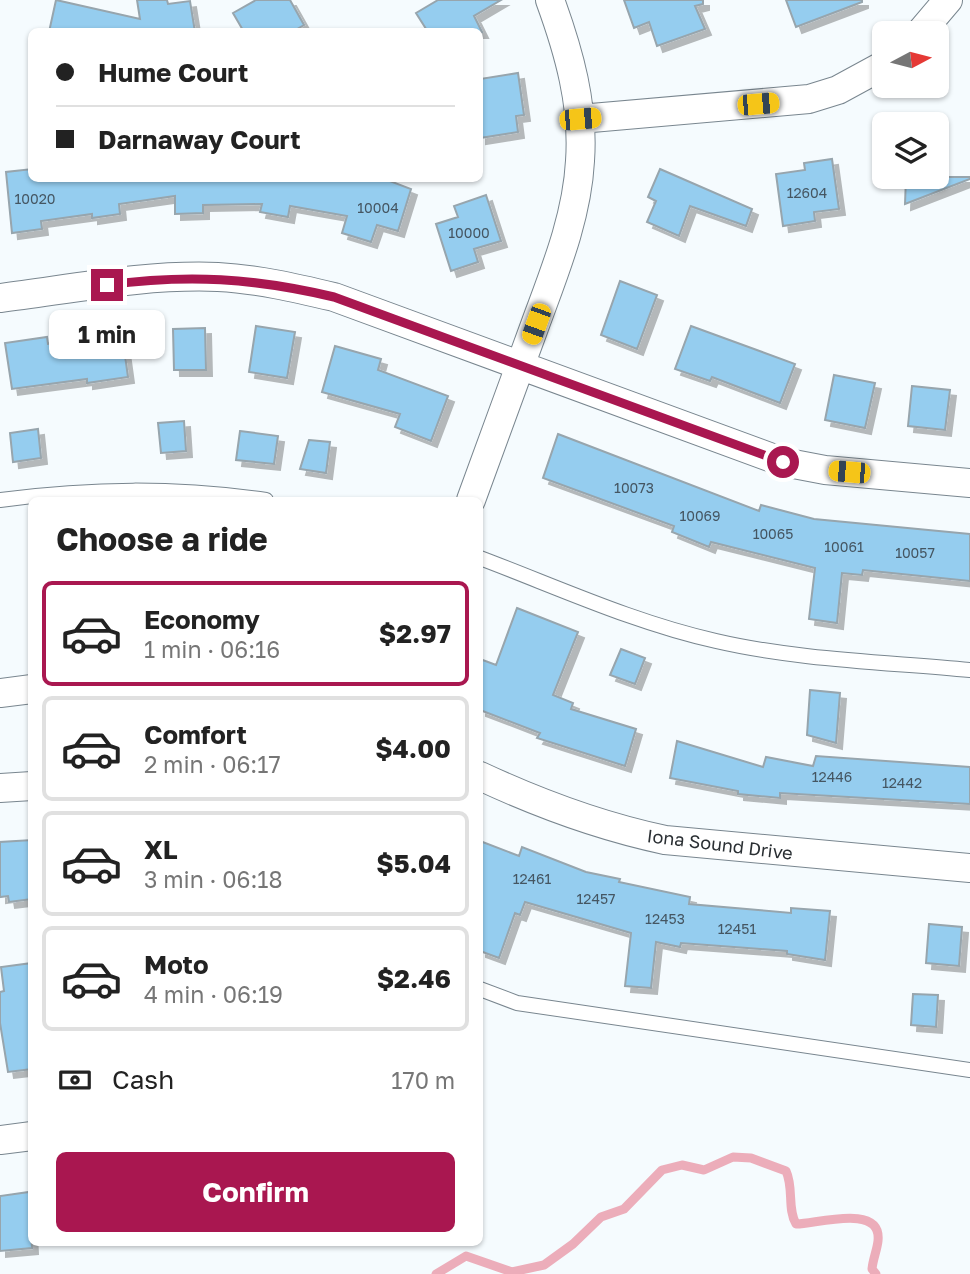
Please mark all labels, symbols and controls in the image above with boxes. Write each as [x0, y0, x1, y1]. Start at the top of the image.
north arrow [872, 21, 948, 98]
map controls [872, 21, 949, 189]
text: Hume Court [98, 57, 248, 88]
car [737, 92, 780, 116]
car [559, 107, 602, 131]
button: layers [872, 112, 949, 189]
text: Darnaway Court [98, 124, 301, 155]
house number: 12604 [787, 184, 827, 201]
house number: 10020 [15, 190, 55, 207]
house number: 10004 [357, 199, 399, 216]
house number: 10000 [448, 224, 490, 241]
route end [91, 269, 123, 301]
car [519, 301, 554, 347]
callout: 1 min [49, 310, 165, 358]
text: 1 min [78, 320, 136, 348]
route start [767, 446, 799, 478]
car [828, 460, 871, 484]
house number: 10073 [614, 479, 654, 496]
house number: 10069 [679, 507, 721, 524]
text: Choose a ride [56, 520, 268, 558]
house number: 10065 [753, 525, 793, 542]
house number: 10061 [824, 538, 864, 555]
house number: 10057 [895, 544, 935, 561]
icon: car [60, 602, 123, 665]
text: Economy [144, 604, 260, 635]
text: $2.97 [379, 618, 451, 649]
text: 1 min · 06:16 [144, 635, 280, 663]
icon: car [60, 717, 123, 780]
text: Comfort [144, 719, 247, 750]
text: $4.00 [375, 733, 451, 764]
text: 2 min · 06:17 [144, 750, 281, 778]
house number: 12446 [812, 768, 852, 785]
house number: 12442 [882, 774, 922, 791]
street label: Iona Sound Drive [646, 824, 794, 864]
icon: car [60, 832, 123, 895]
text: XL [144, 834, 178, 865]
text: $5.04 [376, 848, 451, 879]
text: 3 min · 06:18 [144, 865, 283, 893]
house number: 12461 [513, 870, 552, 887]
house number: 12457 [577, 890, 616, 907]
house number: 12453 [645, 910, 685, 927]
house number: 12451 [718, 920, 756, 937]
icon: car [60, 947, 123, 1010]
text: Moto [144, 949, 209, 980]
text: $2.46 [377, 963, 451, 994]
text: 4 min · 06:19 [144, 980, 283, 1008]
icon: cash [56, 1061, 94, 1099]
text: Cash [112, 1064, 174, 1095]
text: 170 m [391, 1066, 455, 1094]
button: Confirm [56, 1152, 455, 1232]

